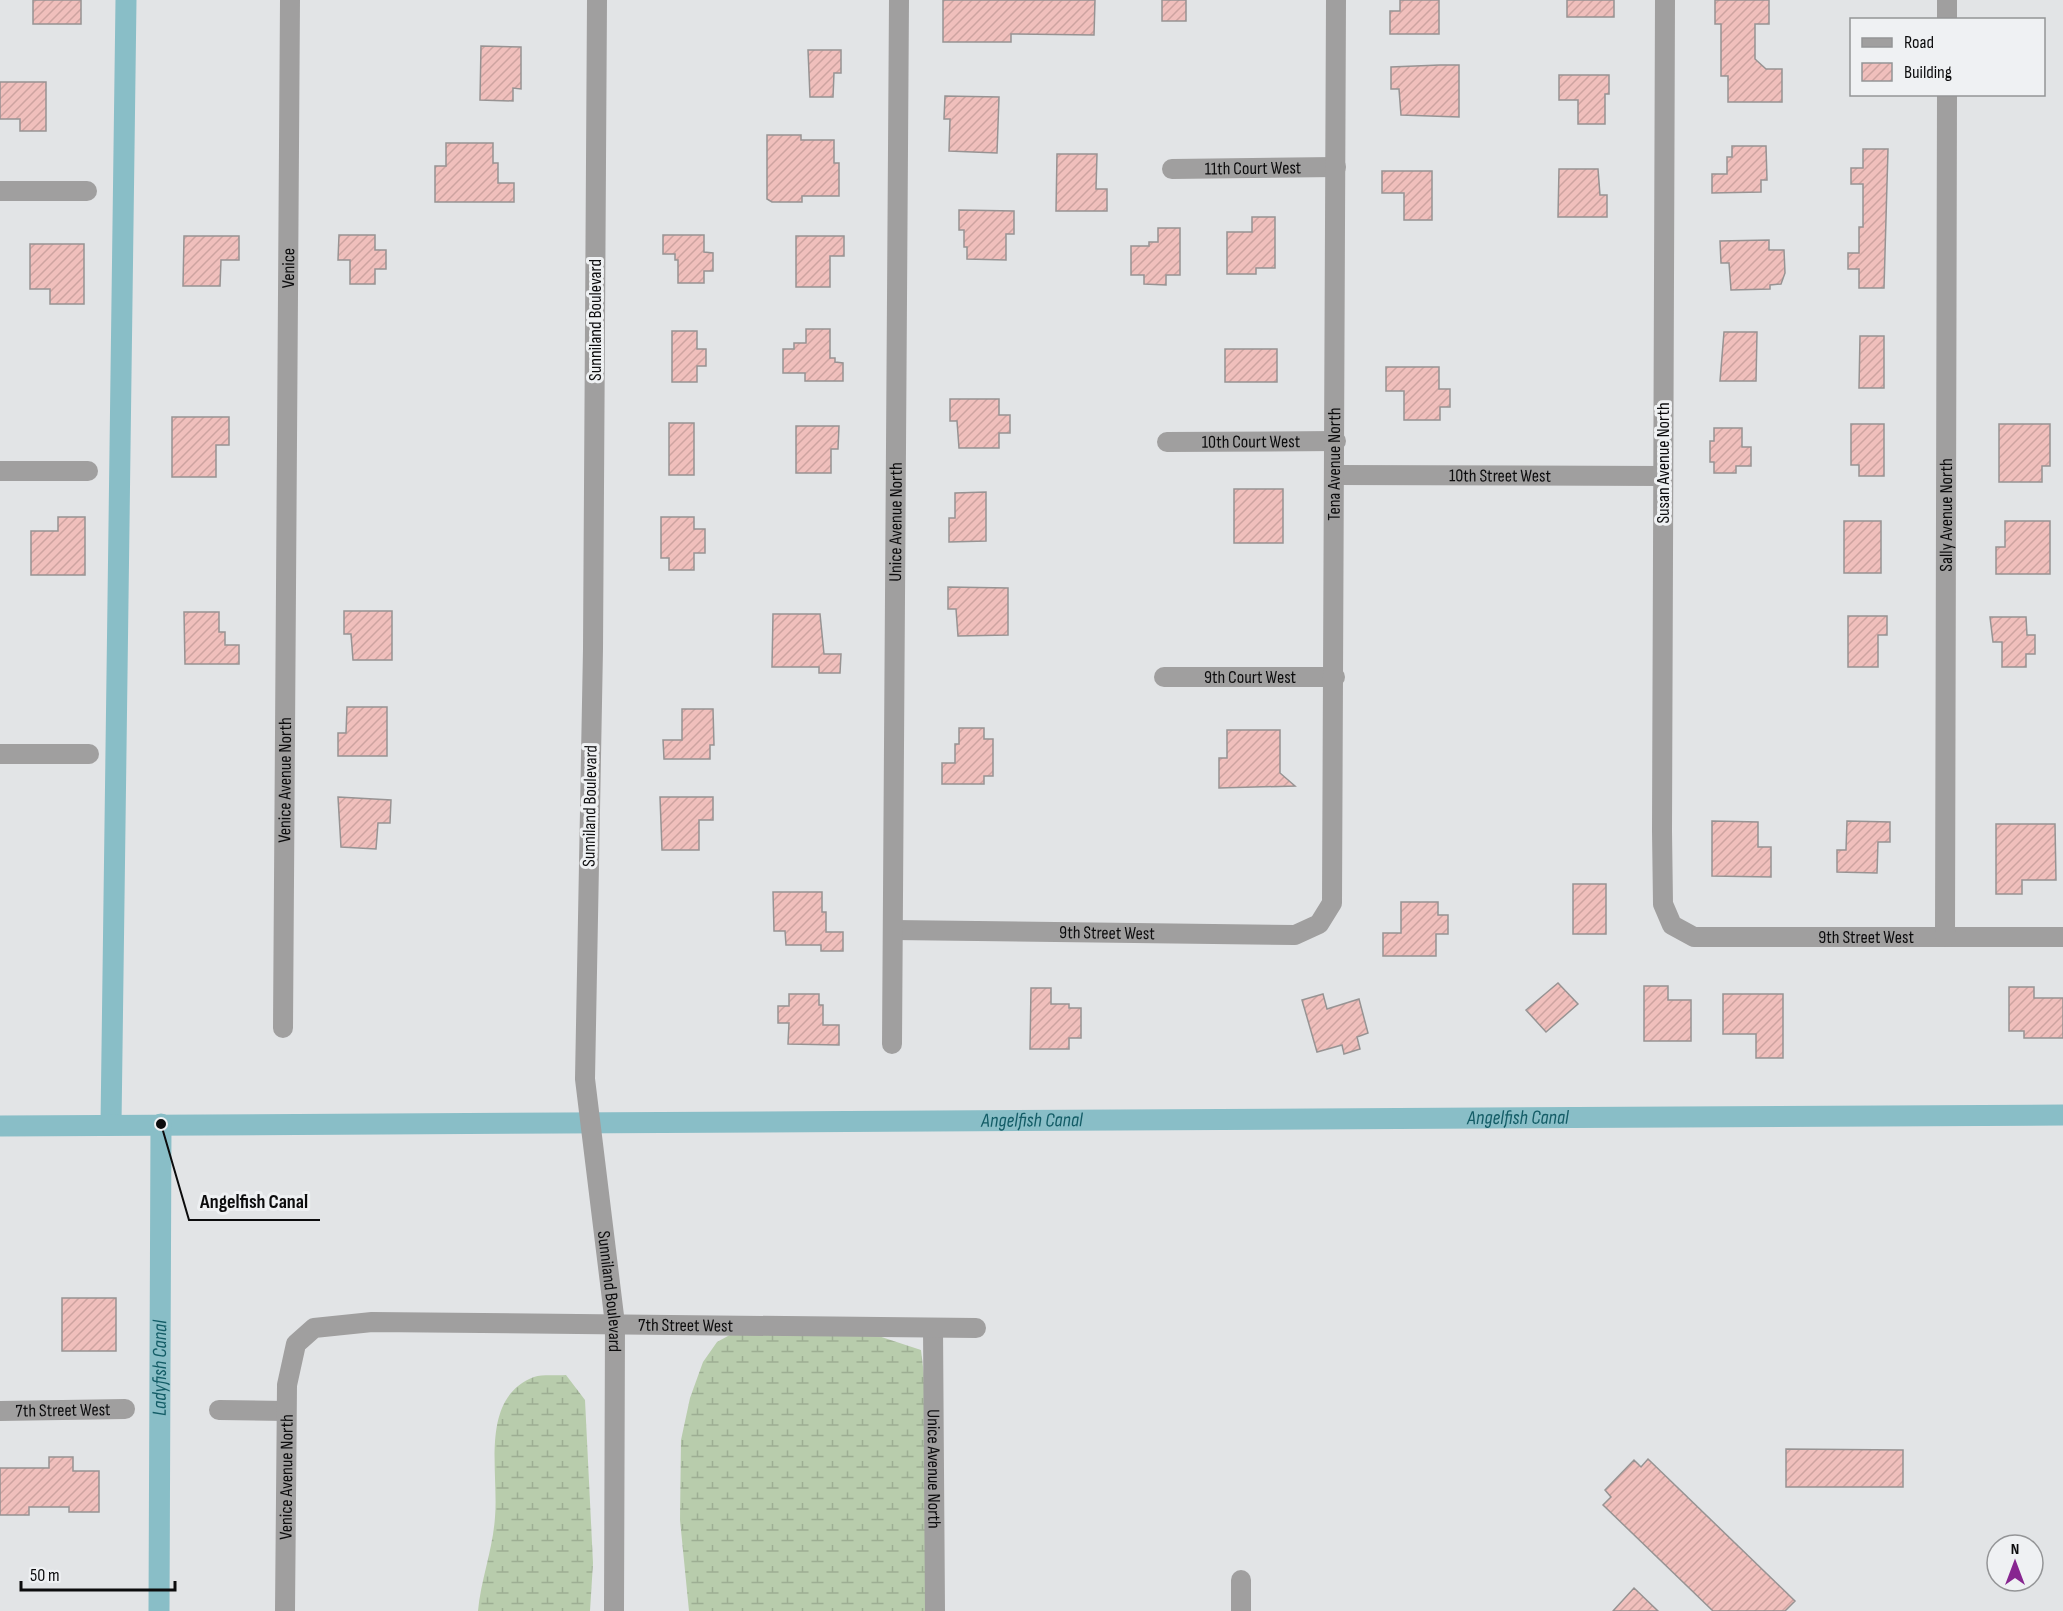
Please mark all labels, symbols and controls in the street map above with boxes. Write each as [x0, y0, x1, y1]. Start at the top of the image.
legend [1850, 18, 2045, 96]
text: Road [1904, 32, 1934, 53]
text: Building [1904, 62, 1952, 83]
street label: 11th Court West [1205, 157, 1302, 179]
street label: Venice [278, 248, 299, 288]
street label: Sunniland Boulevard [585, 259, 606, 381]
street label: Susan Avenue North [1653, 402, 1674, 524]
street label: Tena Avenue North [1323, 408, 1345, 521]
street label: 10th Court West [1202, 431, 1301, 452]
street label: Sally Avenue North [1935, 458, 1957, 572]
street label: Unice Avenue North [885, 462, 906, 582]
street label: 10th Street West [1449, 465, 1552, 486]
street label: 9th Court West [1204, 667, 1297, 688]
street label: Venice Avenue North [274, 717, 296, 843]
street label: Sunniland Boulevard [578, 745, 602, 867]
street label: 9th Street West [1059, 922, 1155, 944]
street label: 9th Street West [1818, 927, 1914, 948]
water label: Angelfish Canal [1466, 1106, 1570, 1130]
water label: Angelfish Canal [980, 1108, 1084, 1133]
callout: Angelfish Canal [189, 1182, 320, 1220]
text: Angelfish Canal [199, 1190, 308, 1214]
street label: Sunniland Boulevard [593, 1229, 626, 1352]
street label: 7th Street West [638, 1314, 734, 1336]
water label: Ladyfish Canal [148, 1319, 172, 1416]
street label: 7th Street West [15, 1399, 111, 1421]
street label: Unice Avenue North [923, 1409, 945, 1529]
street label: Venice Avenue North [275, 1414, 297, 1540]
north arrow [1985, 1533, 2045, 1593]
text: N [2011, 1540, 2019, 1559]
scale bar [21, 1554, 176, 1592]
text: 50 m [30, 1565, 60, 1586]

